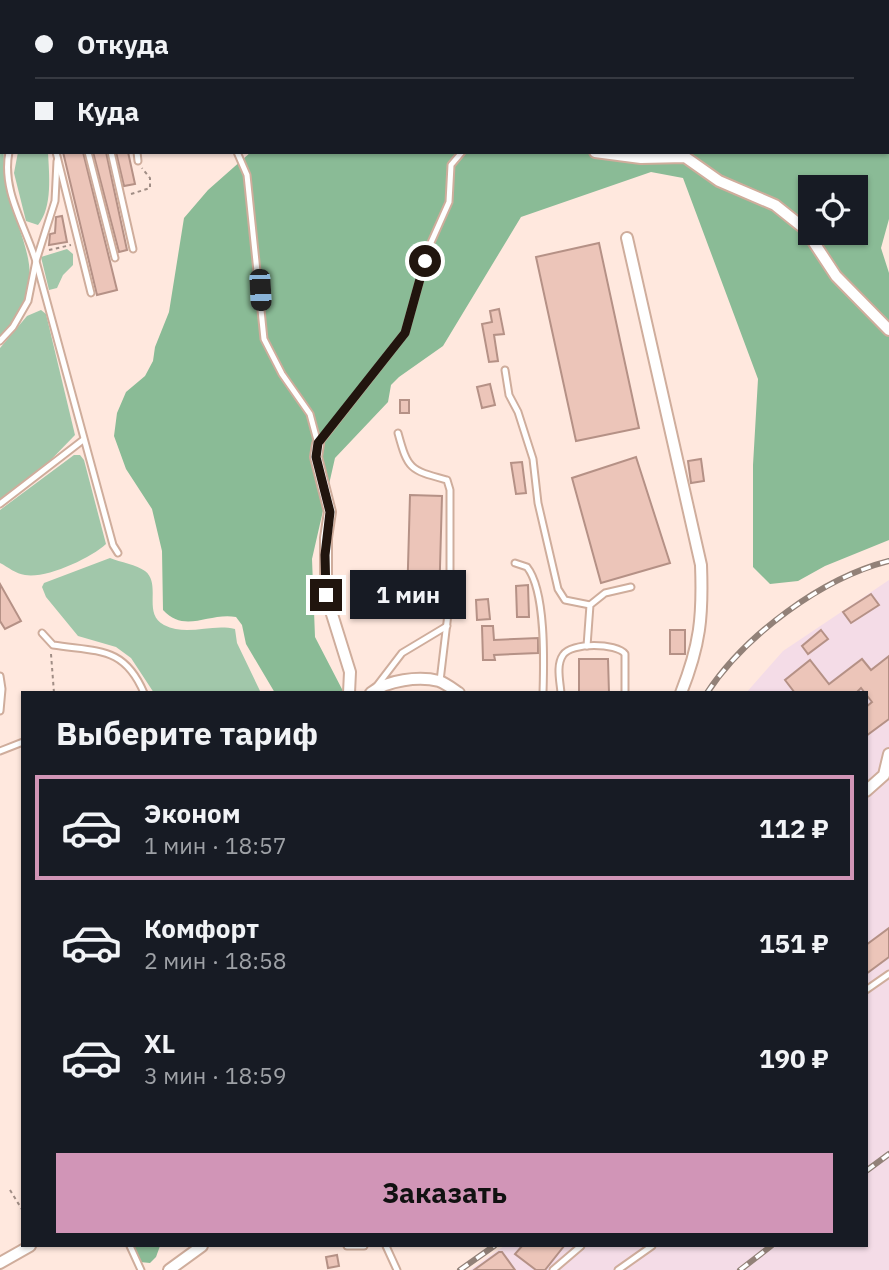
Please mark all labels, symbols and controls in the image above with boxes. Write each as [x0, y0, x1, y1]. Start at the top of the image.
text: Откуда [77, 27, 169, 61]
text: Куда [77, 94, 139, 128]
map controls [798, 175, 868, 245]
button: locate [798, 175, 868, 245]
route start [409, 245, 441, 277]
car [249, 268, 272, 312]
callout: 1 мин [350, 570, 466, 620]
route end [310, 579, 342, 611]
text: 1 мин [376, 579, 440, 609]
text: Выберите тариф [56, 712, 318, 754]
icon: car [60, 796, 123, 859]
text: Эконом [144, 796, 241, 830]
text: 112 ₽ [759, 811, 829, 845]
text: 1 мин · 18:57 [144, 830, 287, 860]
icon: car [60, 911, 123, 974]
text: Комфорт [144, 911, 259, 945]
text: 151 ₽ [759, 926, 829, 960]
text: 2 мин · 18:58 [144, 945, 287, 975]
icon: car [60, 1026, 123, 1089]
text: XL [144, 1026, 175, 1060]
text: 190 ₽ [759, 1041, 829, 1075]
text: 3 мин · 18:59 [144, 1060, 287, 1090]
button: Заказать [56, 1153, 833, 1233]

